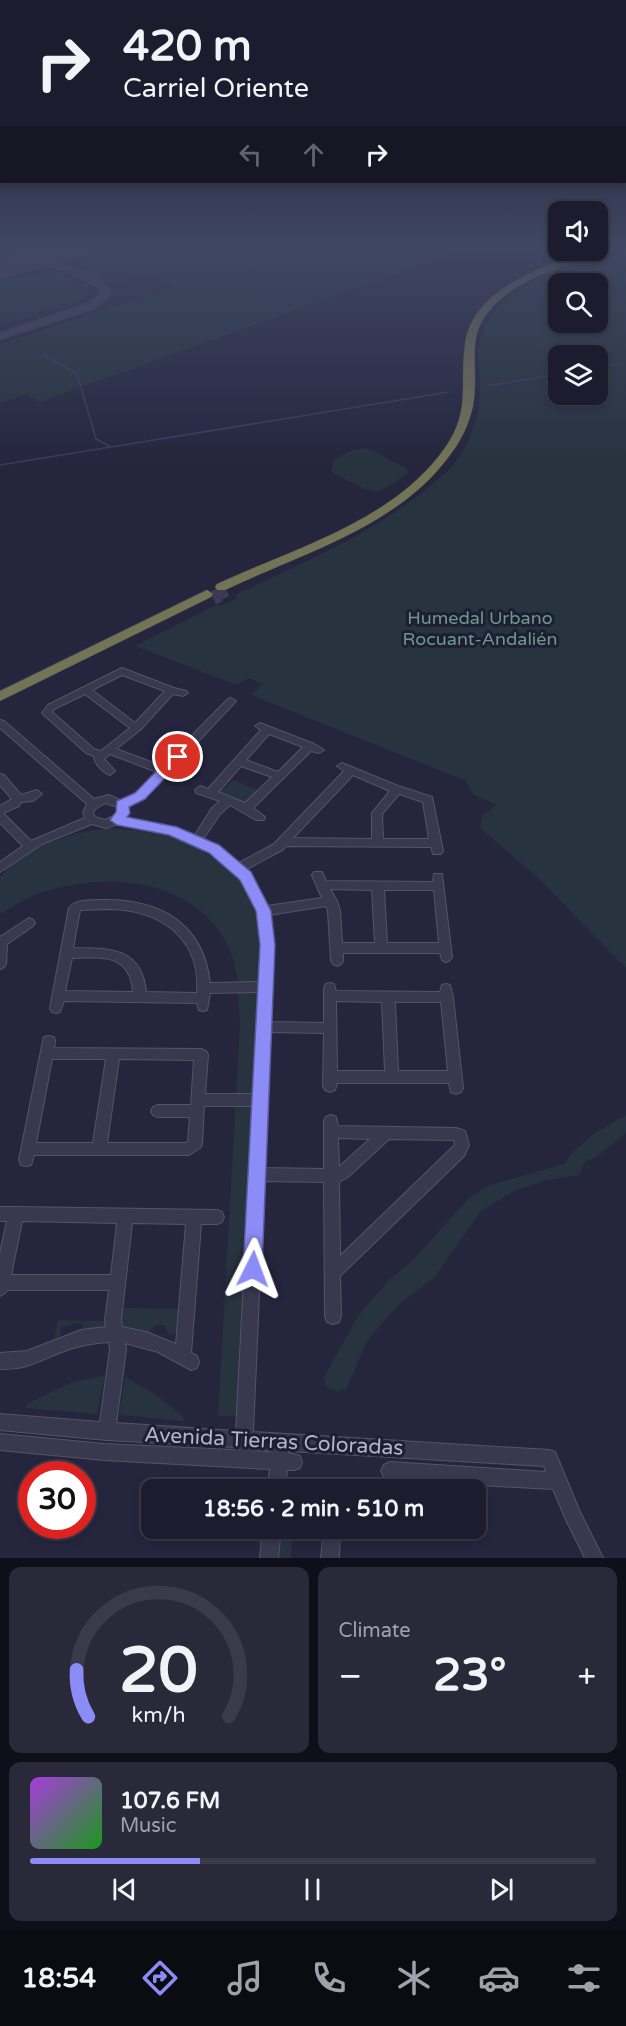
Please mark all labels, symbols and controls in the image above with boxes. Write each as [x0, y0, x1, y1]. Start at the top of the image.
text: 420 m [123, 21, 252, 72]
icon: right [24, 24, 102, 102]
text: Carriel Oriente [123, 72, 309, 105]
icon: left [234, 138, 267, 171]
icon: ahead [297, 138, 330, 171]
icon: right [360, 138, 393, 171]
map controls [548, 201, 608, 405]
button: sound [548, 201, 608, 261]
button: search [548, 273, 608, 333]
button: layers [548, 345, 608, 405]
park label: Humedal Urbano Rocuant-Andalién [402, 607, 558, 650]
pin [152, 731, 203, 782]
icon: arrive [161, 740, 194, 773]
position arrow [221, 1237, 285, 1301]
street label: Avenida Tierras Coloradas [144, 1422, 404, 1461]
speed limit sign: 30 [18, 1461, 96, 1539]
text: 18:56 · 2 min · 510 m [203, 1496, 424, 1522]
text: Climate [339, 1619, 411, 1643]
text: 20 [120, 1634, 198, 1709]
text: 23° [433, 1649, 506, 1703]
text: − [339, 1657, 362, 1696]
text: + [577, 1657, 596, 1696]
text: km/h [132, 1702, 186, 1728]
text: 107.6 FM [120, 1788, 220, 1814]
text: Music [120, 1814, 176, 1838]
icon: previous [108, 1873, 141, 1906]
icon: pause [296, 1873, 329, 1906]
icon: next [485, 1873, 518, 1906]
icon: directions [139, 1957, 181, 1999]
icon: music [224, 1957, 266, 1999]
icon: phone [308, 1957, 350, 1999]
icon: climate [393, 1957, 435, 1999]
icon: car [478, 1957, 520, 1999]
icon: filters [563, 1957, 605, 1999]
text: 18:54 [21, 1962, 96, 1995]

